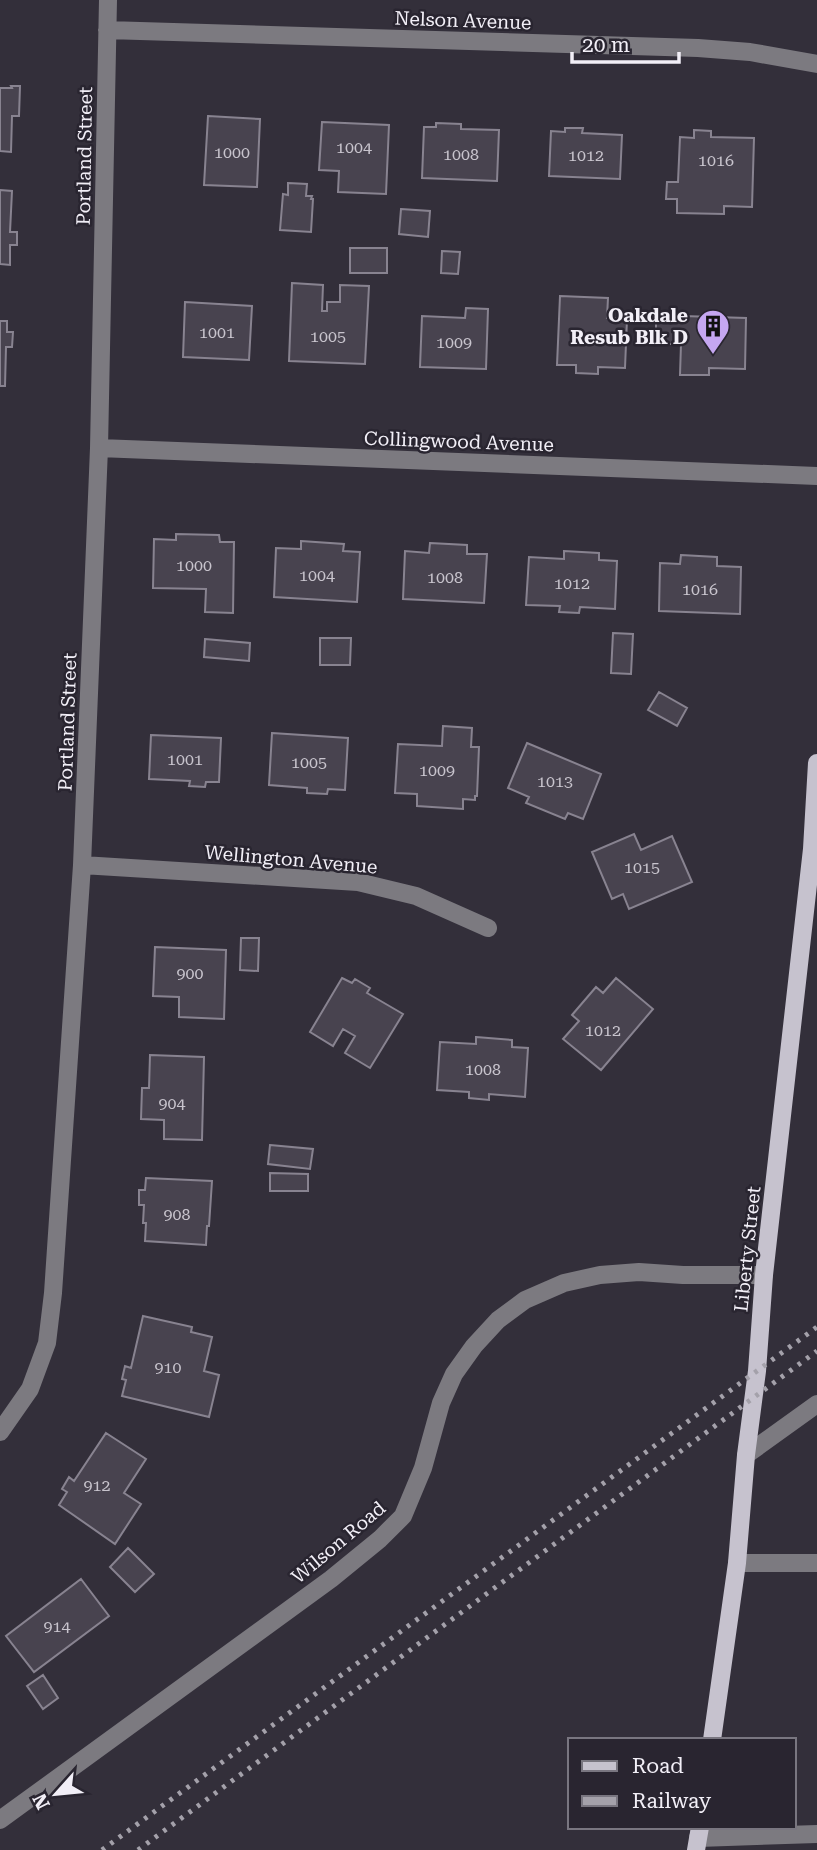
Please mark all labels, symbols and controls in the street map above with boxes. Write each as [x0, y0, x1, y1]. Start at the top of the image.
street label: Nelson Avenue [394, 7, 532, 34]
scale bar [572, 21, 679, 65]
text: 20 m [582, 33, 630, 57]
street label: Portland Street [72, 87, 97, 225]
house number: 1004 [336, 138, 372, 157]
house number: 1000 [214, 143, 250, 162]
house number: 1008 [443, 145, 479, 164]
house number: 1012 [568, 146, 604, 165]
house number: 1016 [698, 151, 734, 170]
place label: Oakdale Resub Blk D [570, 304, 688, 349]
building icon: Oakdale Resub Blk D [694, 307, 732, 356]
house number: 1001 [199, 323, 235, 342]
house number: 1005 [310, 327, 346, 346]
house number: 1009 [436, 333, 472, 352]
street label: Collingwood Avenue [364, 427, 554, 456]
house number: 1000 [176, 556, 212, 575]
house number: 1004 [299, 566, 335, 585]
house number: 1008 [427, 568, 463, 587]
house number: 1012 [554, 574, 590, 593]
house number: 1016 [682, 580, 718, 599]
street label: Portland Street [54, 652, 81, 792]
house number: 1001 [167, 750, 203, 769]
house number: 1005 [291, 753, 327, 772]
house number: 1009 [419, 761, 455, 780]
house number: 1013 [537, 772, 573, 791]
street label: Wellington Avenue [203, 840, 378, 879]
house number: 1015 [624, 858, 660, 877]
house number: 900 [177, 964, 203, 983]
house number: 1012 [585, 1021, 621, 1040]
house number: 1008 [465, 1060, 501, 1079]
house number: 904 [159, 1094, 185, 1113]
street label: Liberty Street [729, 1185, 766, 1313]
house number: 908 [164, 1205, 190, 1224]
house number: 910 [155, 1358, 181, 1377]
house number: 912 [84, 1476, 110, 1495]
street label: Wilson Road [287, 1496, 390, 1588]
house number: 914 [44, 1617, 70, 1636]
legend [568, 1738, 796, 1829]
text: Road [632, 1754, 684, 1778]
north arrow [21, 1759, 91, 1829]
text: N [28, 1789, 55, 1813]
text: Railway [632, 1789, 712, 1813]

